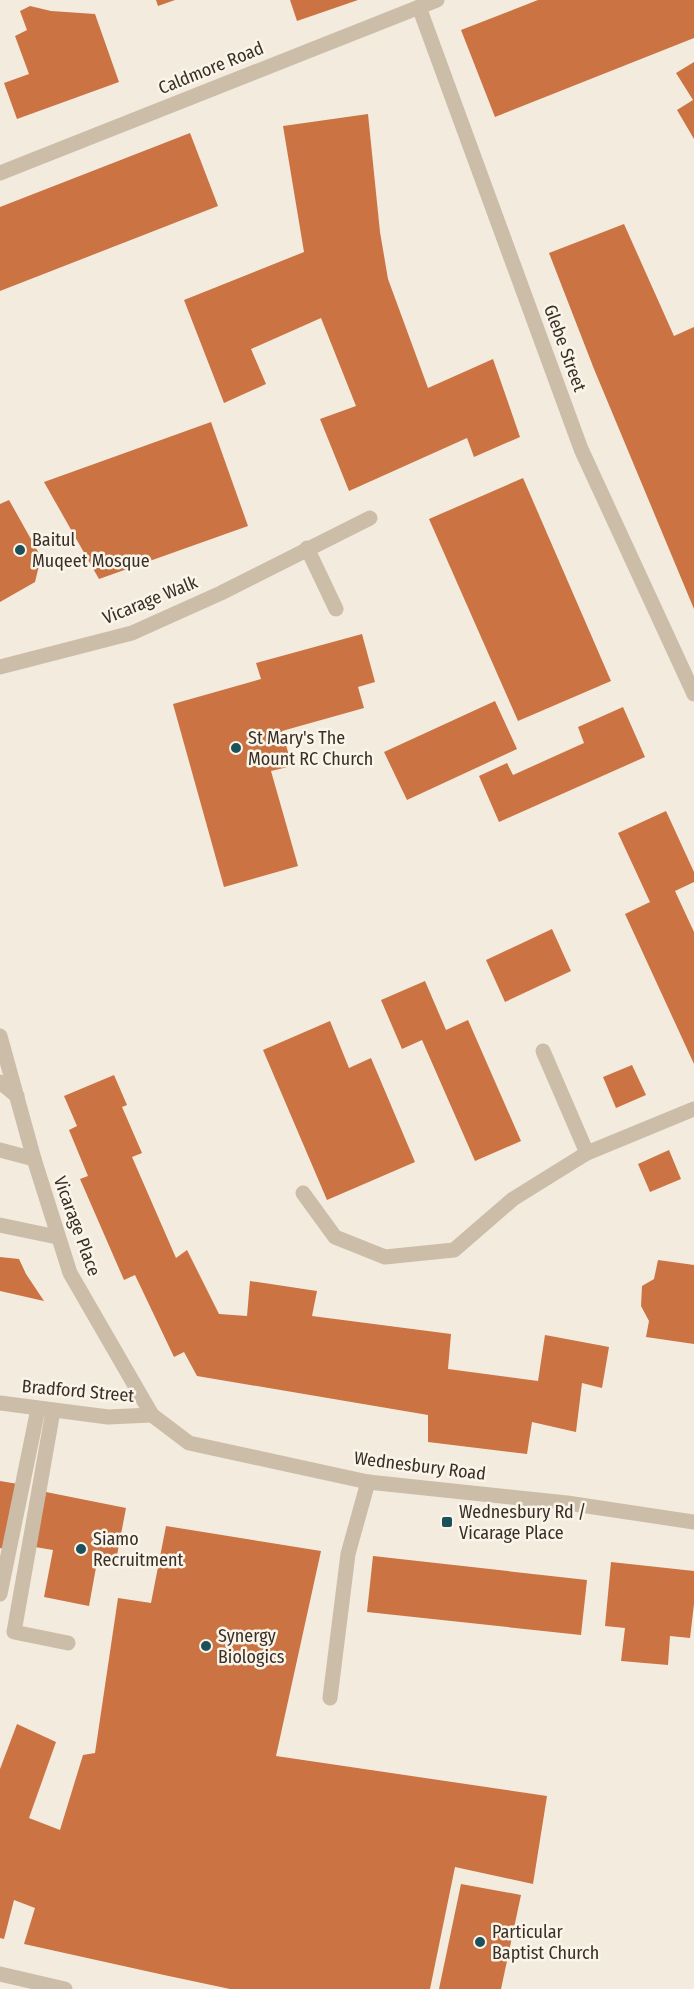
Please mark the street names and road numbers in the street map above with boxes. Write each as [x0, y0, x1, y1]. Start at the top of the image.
street label: Caldmore Road [155, 37, 267, 99]
street label: Glebe Street [539, 302, 591, 395]
street label: Vicarage Walk [99, 571, 201, 629]
street label: Vicarage Place [49, 1173, 105, 1279]
street label: Bradford Street [21, 1375, 135, 1407]
street label: Wednesbury Road [353, 1447, 487, 1485]

